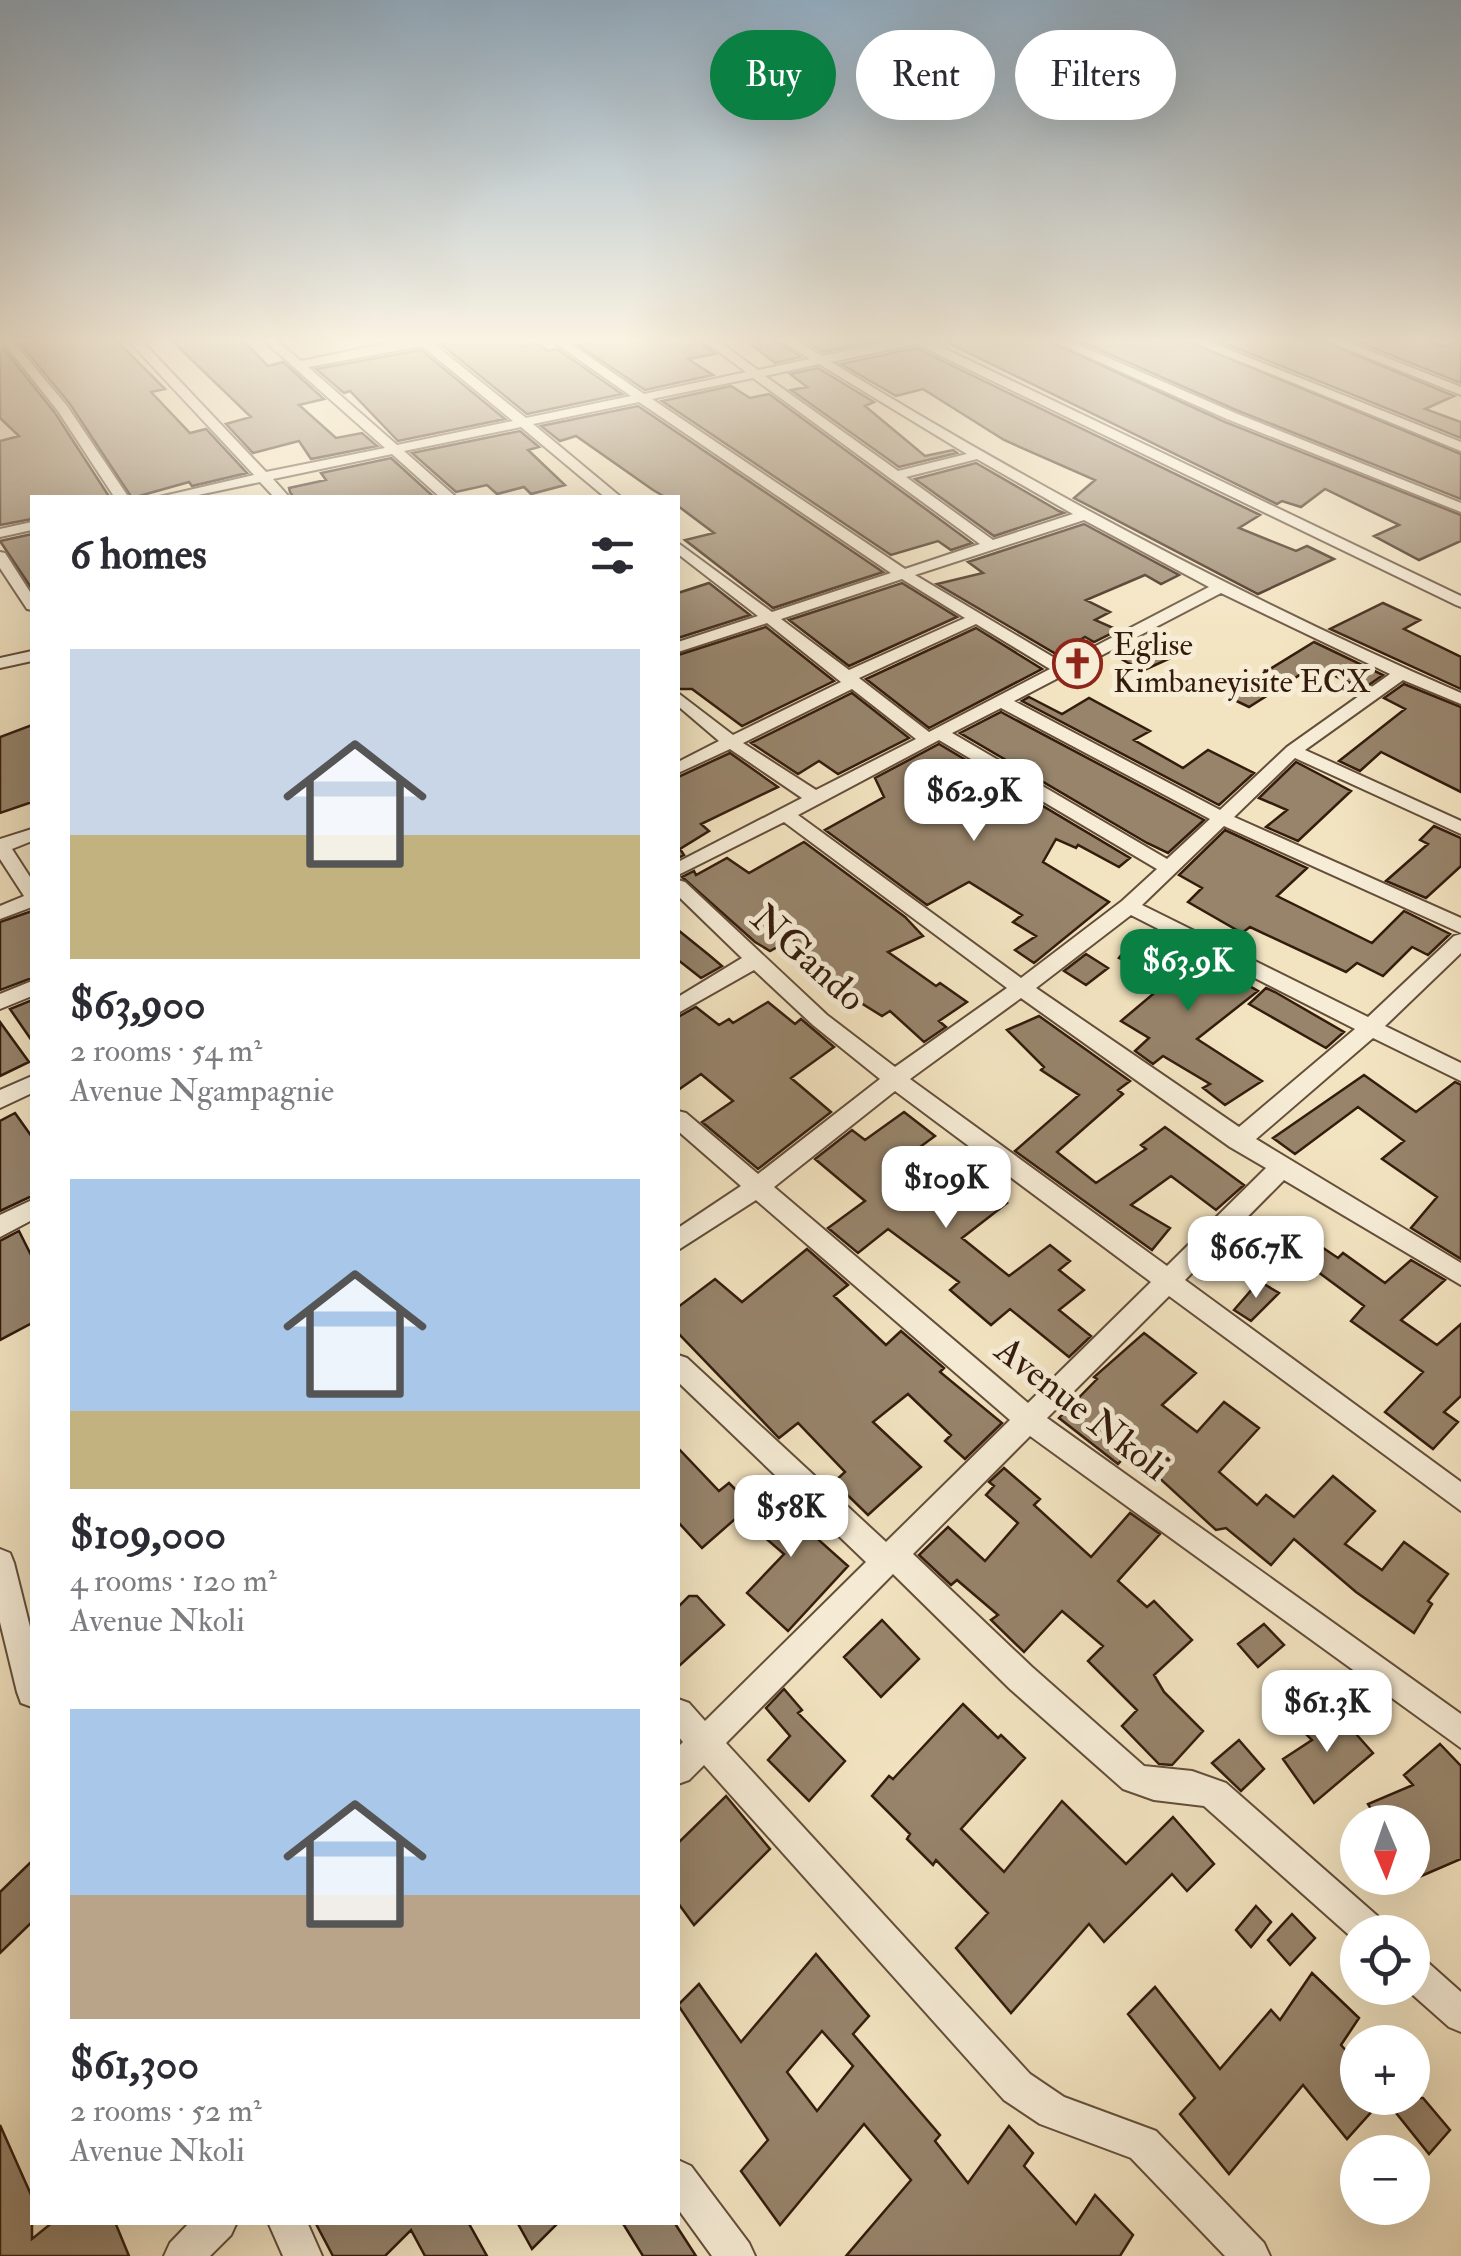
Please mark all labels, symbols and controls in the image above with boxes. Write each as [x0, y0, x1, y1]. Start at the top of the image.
chip: Buy [710, 30, 836, 120]
chip: Rent [856, 30, 995, 120]
chip: Filters [1015, 30, 1176, 120]
icon: filters [585, 528, 640, 583]
text: 6 homes [70, 529, 207, 581]
place label: Eglise Kimbaneyisite ECX [1113, 625, 1371, 702]
church icon: Eglise Kimbaneyisite ECX [1052, 637, 1104, 689]
icon: home [265, 714, 445, 894]
pin: $62.9K [893, 759, 1055, 844]
text: $62.9K [926, 771, 1022, 811]
street label: NGando [741, 894, 875, 1022]
pin: $63.9K [1107, 929, 1269, 1014]
text: $63.9K [1142, 941, 1234, 981]
text: $63,900 [70, 979, 206, 1031]
text: 2 rooms · 54 m² [70, 1031, 262, 1071]
text: Avenue Ngampagnie [70, 1071, 334, 1111]
pin: $109K [876, 1146, 1016, 1231]
text: $109K [904, 1158, 988, 1198]
pin: $66.7K [1175, 1216, 1337, 1301]
text: $66.7K [1210, 1228, 1302, 1268]
icon: home [265, 1244, 445, 1424]
street label: Avenue Nkoli [985, 1326, 1179, 1492]
pin: $58K [732, 1475, 850, 1560]
text: $58K [756, 1487, 826, 1527]
text: $109,000 [70, 1509, 226, 1561]
text: 4 rooms · 120 m² [70, 1561, 277, 1601]
text: Avenue Nkoli [70, 1601, 245, 1641]
pin: $61.3K [1246, 1670, 1408, 1755]
text: $61.3K [1284, 1682, 1370, 1722]
icon: home [265, 1774, 445, 1954]
north arrow [1340, 1805, 1430, 1895]
map controls [1340, 1805, 1430, 2225]
button: locate [1340, 1915, 1430, 2005]
button: + [1340, 2025, 1430, 2115]
text: $61,300 [70, 2039, 199, 2091]
text: 2 rooms · 52 m² [70, 2091, 262, 2131]
text: Avenue Nkoli [70, 2131, 245, 2171]
button: − [1340, 2135, 1430, 2225]

